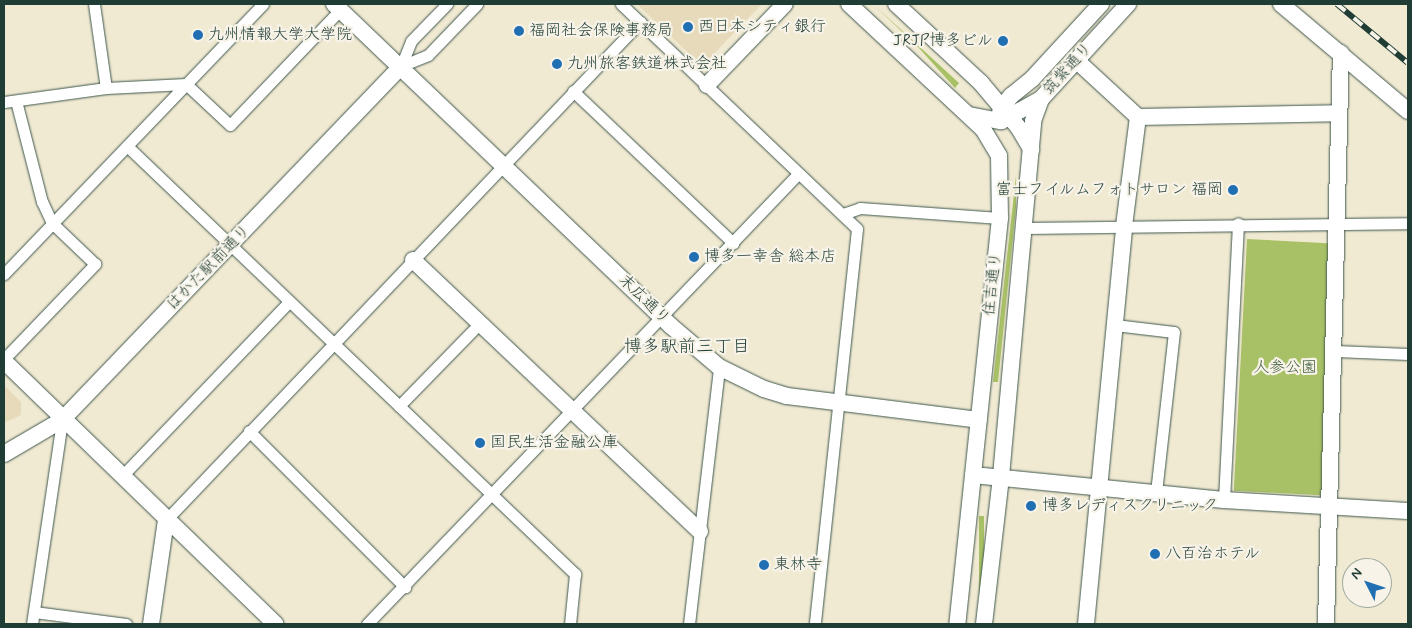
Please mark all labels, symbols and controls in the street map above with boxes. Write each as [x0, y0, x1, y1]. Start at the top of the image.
place label: 西日本シティ銀行 [698, 17, 826, 37]
place label: 福岡社会保険事務局 [529, 21, 673, 41]
marker: 西日本シティ銀行 [682, 21, 694, 33]
place label: 九州情報大学大学院 [208, 25, 352, 45]
marker: 福岡社会保険事務局 [513, 25, 525, 37]
marker: 九州情報大学大学院 [192, 29, 204, 41]
place label: JRJP博多ビル [892, 31, 993, 51]
marker: JRJP博多ビル [997, 35, 1009, 47]
street label: 筑紫通り [1039, 39, 1097, 99]
place label: 九州旅客鉄道株式会社 [567, 54, 727, 74]
marker: 九州旅客鉄道株式会社 [551, 58, 563, 70]
place label: 富士フイルムフォトサロン 福岡 [995, 180, 1223, 200]
marker: 富士フイルムフォトサロン 福岡 [1227, 184, 1239, 196]
street label: はかた駅前通り [163, 221, 255, 315]
place label: 博多一幸舎 総本店 [704, 247, 836, 267]
marker: 博多一幸舎 総本店 [688, 251, 700, 263]
street label: 住吉通り [980, 251, 1006, 317]
street label: 末広通り [614, 271, 674, 329]
district label: 博多駅前三丁目 [624, 336, 750, 358]
park label: 人参公園 [1253, 358, 1317, 378]
place label: 国民生活金融公庫 [490, 433, 618, 453]
marker: 国民生活金融公庫 [474, 437, 486, 449]
place label: 博多レディスクリニック [1042, 496, 1218, 516]
marker: 博多レディスクリニック [1024, 499, 1038, 513]
place label: 八百治ホテル [1165, 544, 1261, 564]
marker: 八百治ホテル [1149, 548, 1161, 560]
place label: 東林寺 [774, 555, 822, 575]
north arrow [1342, 558, 1392, 608]
marker: 東林寺 [758, 559, 770, 571]
text: N [1347, 564, 1366, 583]

